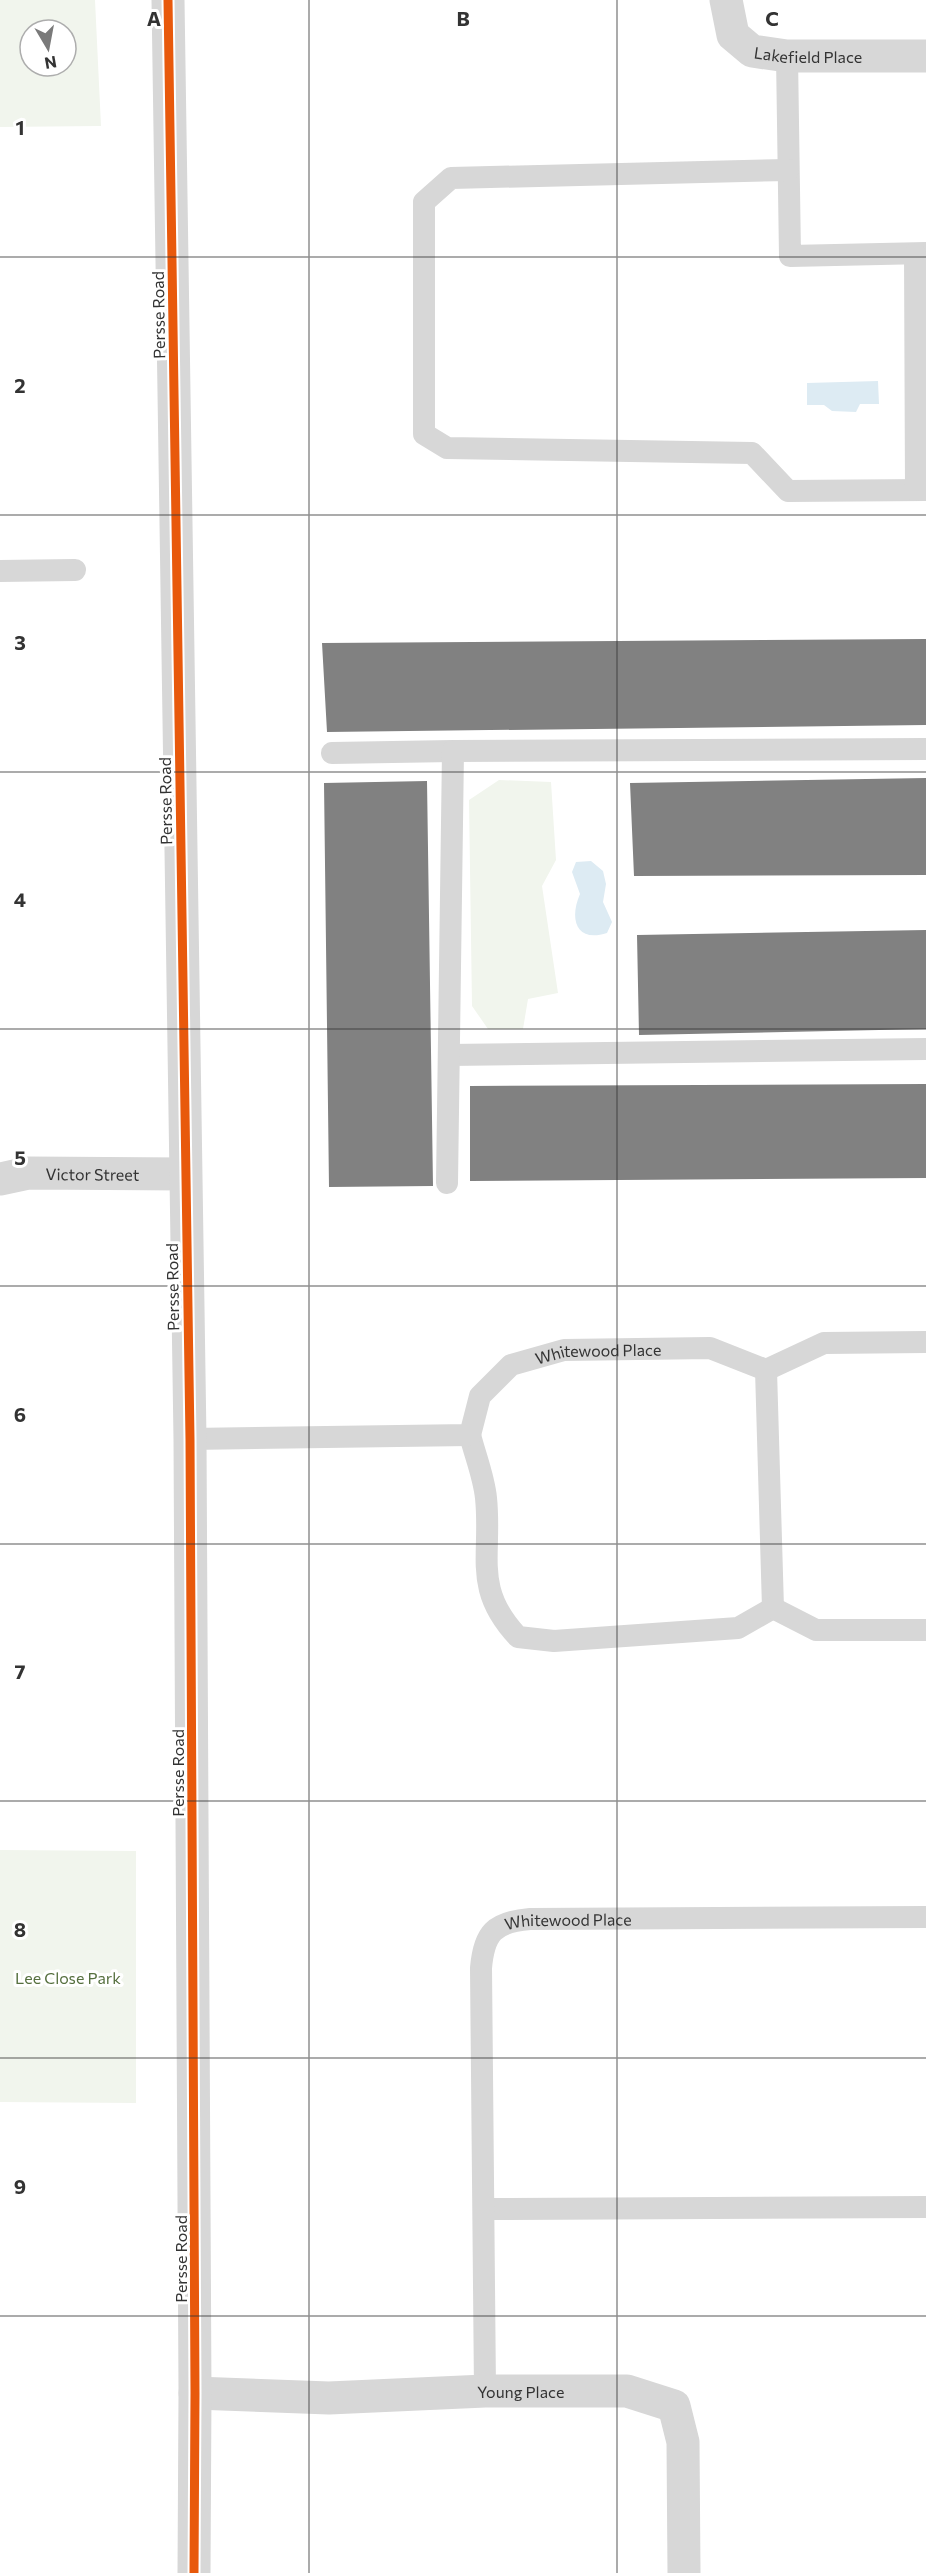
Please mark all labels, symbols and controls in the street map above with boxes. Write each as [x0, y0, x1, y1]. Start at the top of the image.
text: A [147, 6, 161, 30]
text: B [456, 6, 470, 30]
text: C [765, 6, 779, 30]
north arrow [18, 18, 78, 78]
street label: Lakefield Place [753, 42, 862, 66]
text: N [43, 53, 58, 74]
text: 1 [15, 115, 25, 139]
street label: Persse Road [148, 271, 168, 359]
text: 2 [14, 373, 26, 397]
text: 3 [14, 630, 26, 654]
street label: Persse Road [155, 757, 175, 845]
text: 4 [14, 887, 26, 911]
text: 5 [14, 1145, 26, 1169]
street label: Victor Street [45, 1164, 140, 1183]
street label: Persse Road [162, 1243, 182, 1331]
street label: Whitewood Place [533, 1339, 662, 1367]
text: 6 [14, 1402, 26, 1426]
text: 7 [15, 1659, 26, 1683]
street label: Persse Road [168, 1729, 187, 1817]
street label: Whitewood Place [502, 1909, 632, 1933]
text: 8 [14, 1917, 26, 1941]
park label: Lee Close Park [15, 1968, 121, 1987]
text: 9 [14, 2174, 26, 2198]
street label: Persse Road [171, 2215, 190, 2303]
street label: Young Place [477, 2381, 564, 2401]

